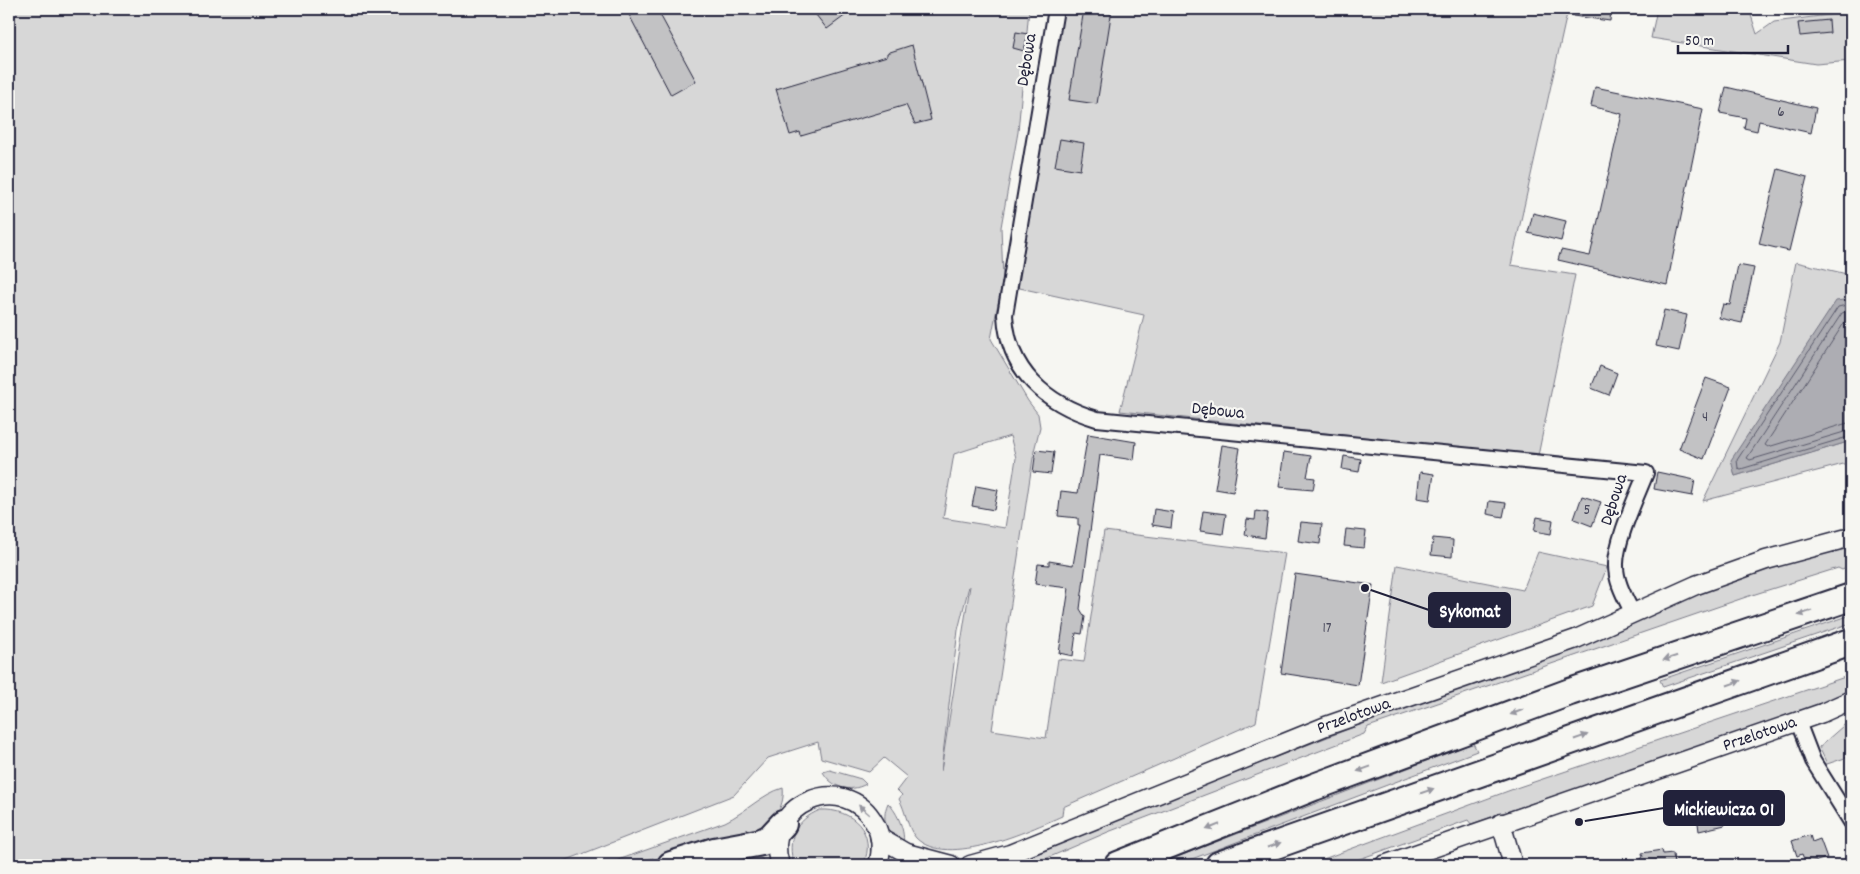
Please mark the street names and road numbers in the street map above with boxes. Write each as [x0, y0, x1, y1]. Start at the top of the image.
street label: Dębowa [1012, 31, 1045, 88]
street label: Dębowa [1190, 397, 1246, 427]
street label: Dębowa [1595, 470, 1635, 529]
street label: Przelotowa [1314, 692, 1395, 742]
street label: Przelotowa [1720, 711, 1801, 759]

